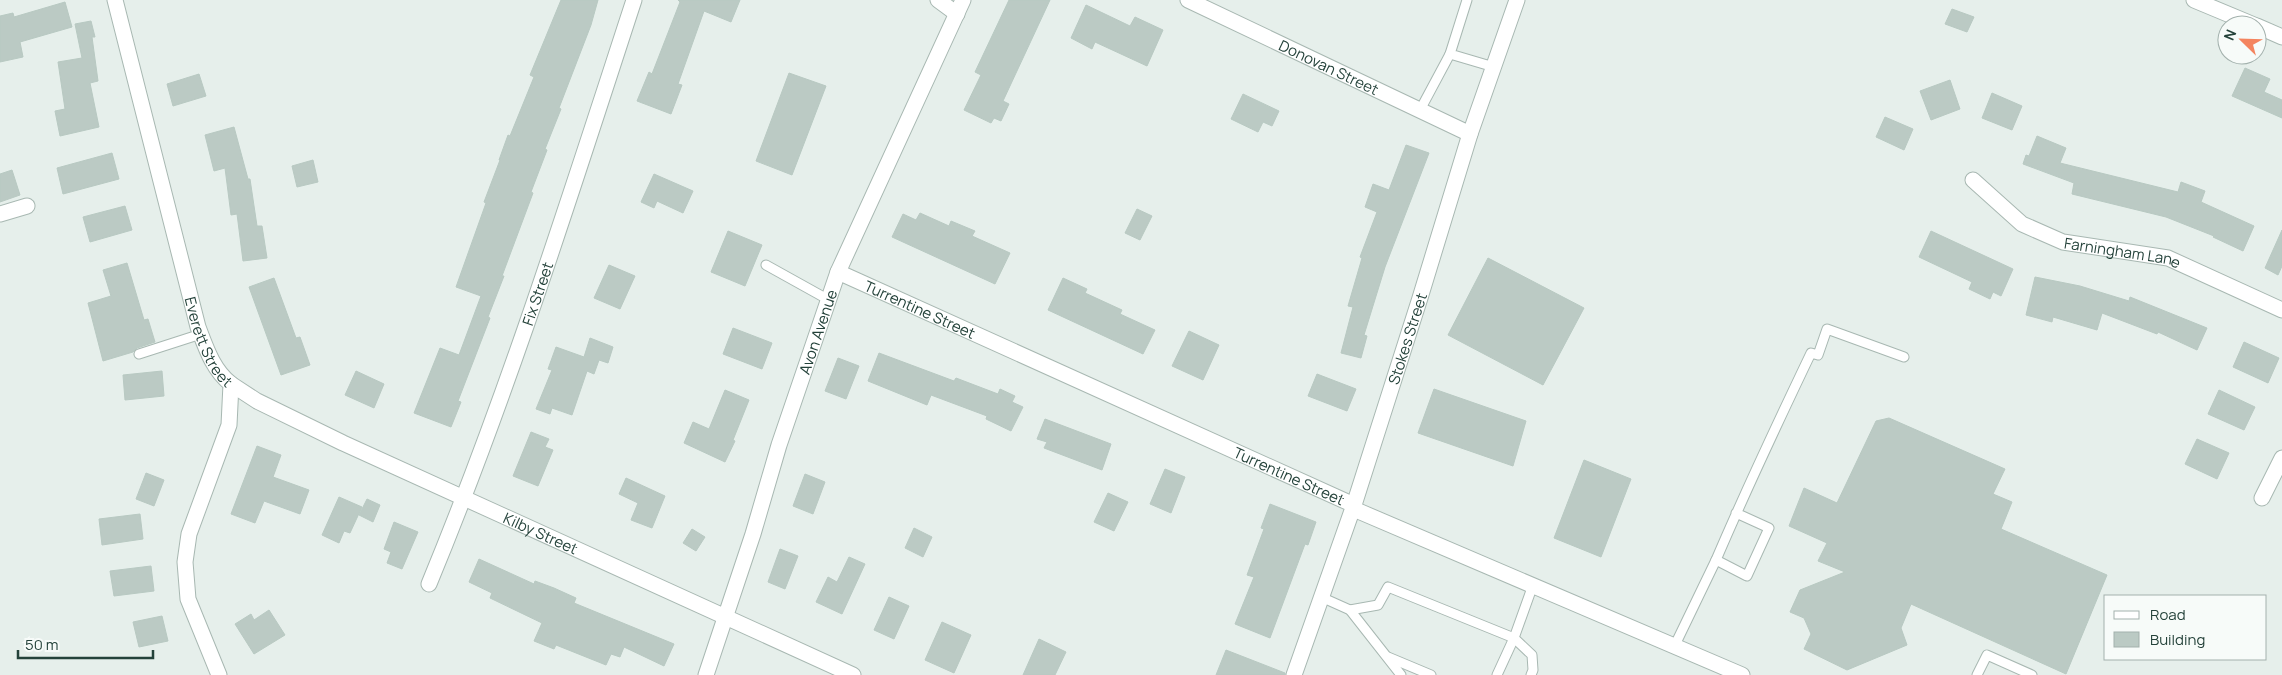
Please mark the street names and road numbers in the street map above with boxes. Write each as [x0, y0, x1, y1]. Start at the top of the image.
street label: Donovan Street [1276, 34, 1382, 100]
street label: Farningham Lane [2063, 232, 2185, 273]
street label: Fix Street [517, 259, 558, 328]
street label: Turrentine Street [861, 275, 979, 343]
street label: Avon Avenue [793, 286, 842, 377]
street label: Stokes Street [1383, 290, 1431, 387]
street label: Everett Street [180, 295, 237, 392]
street label: Turrentine Street [1230, 442, 1348, 510]
street label: Kilby Street [500, 507, 581, 559]

